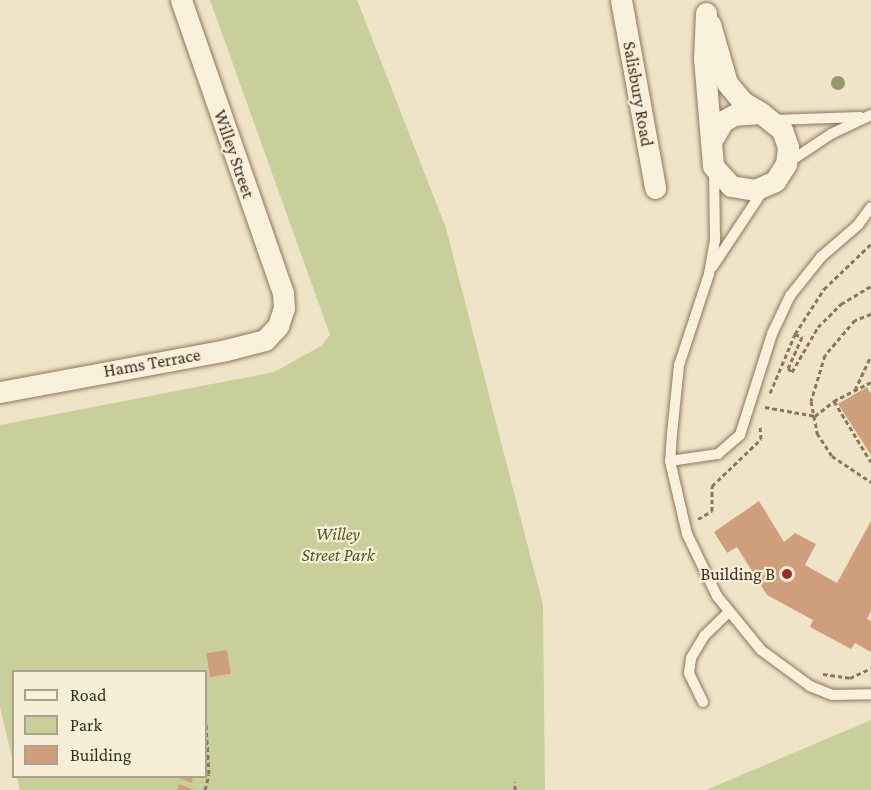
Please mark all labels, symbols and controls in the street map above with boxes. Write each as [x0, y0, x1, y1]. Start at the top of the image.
street label: Salisbury Road [618, 40, 658, 148]
street label: Willey Street [209, 107, 259, 201]
street label: Hams Terrace [102, 344, 202, 382]
park label: Willey Street Park [301, 524, 375, 566]
place label: Building B [700, 563, 775, 585]
marker: Building B [780, 567, 794, 581]
legend [12, 670, 207, 778]
text: Road [70, 685, 107, 705]
text: Park [70, 715, 102, 735]
text: Building [70, 745, 131, 765]

